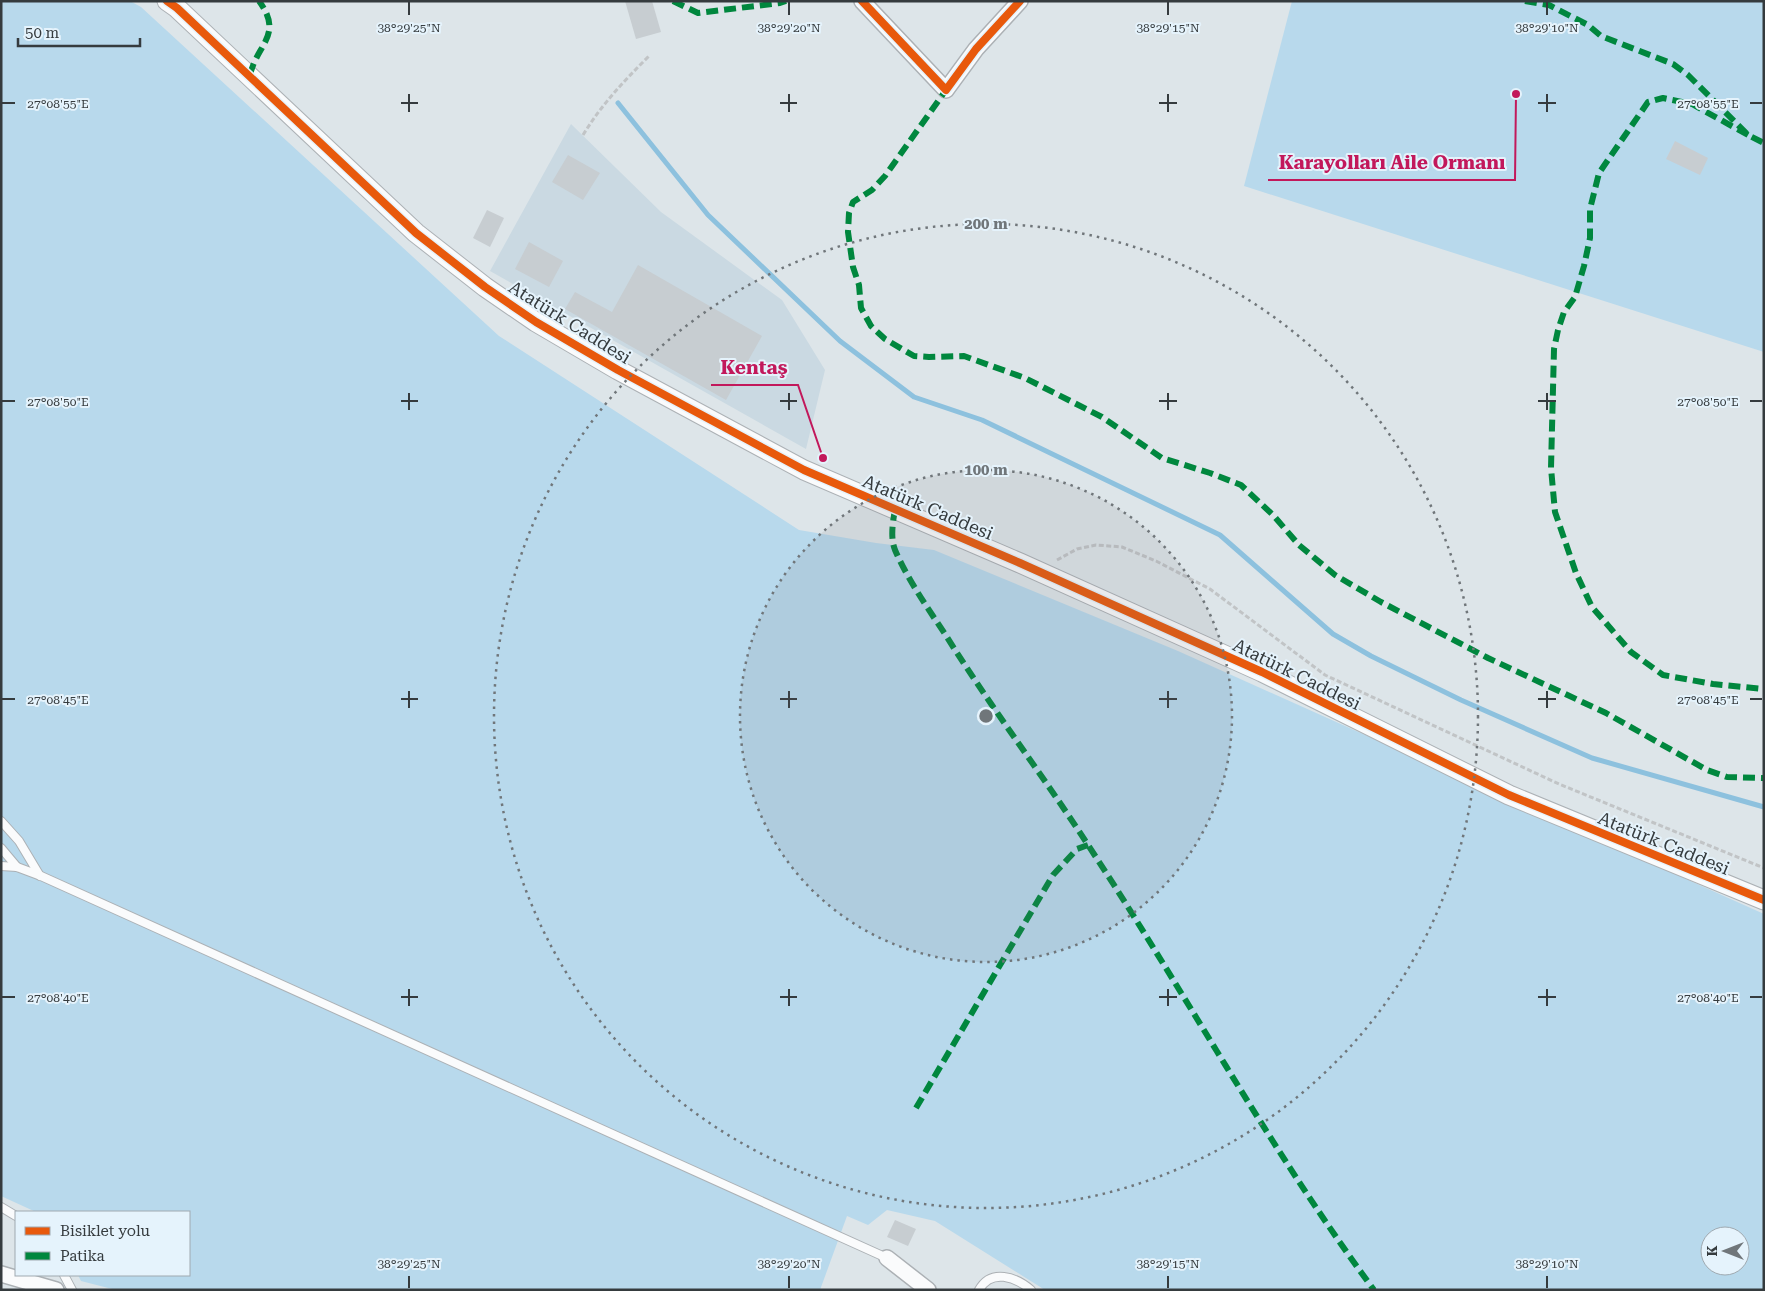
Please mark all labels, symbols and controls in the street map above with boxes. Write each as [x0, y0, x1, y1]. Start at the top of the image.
scale bar [18, 15, 140, 47]
text: 38°29'25"N [377, 21, 441, 35]
text: 38°29'20"N [757, 21, 821, 35]
text: 38°29'15"N [1136, 21, 1200, 35]
text: 38°29'10"N [1515, 21, 1579, 35]
text: 50 m [25, 24, 60, 42]
text: 27°08'55"E [27, 97, 89, 111]
text: 27°08'55"E [1677, 97, 1739, 111]
callout: Karayolları Aile Ormanı [1268, 146, 1515, 180]
text: Karayolları Aile Ormanı [1279, 151, 1505, 174]
text: 200 m [964, 215, 1008, 233]
street label: Atatürk Caddesi [505, 276, 635, 368]
callout: Kentaş [711, 351, 798, 385]
text: Kentaş [720, 356, 788, 379]
text: 27°08'50"E [27, 395, 89, 409]
text: 27°08'50"E [1677, 395, 1739, 409]
text: 100 m [964, 461, 1008, 479]
street label: Atatürk Caddesi [860, 470, 997, 544]
street label: Atatürk Caddesi [1230, 634, 1365, 714]
text: 27°08'45"E [27, 693, 89, 707]
text: 27°08'45"E [1677, 693, 1739, 707]
centre of rings [977, 707, 995, 725]
street label: Atatürk Caddesi [1595, 807, 1733, 879]
text: 27°08'40"E [27, 991, 89, 1005]
text: 27°08'40"E [1677, 991, 1739, 1005]
legend [15, 1211, 190, 1276]
text: Bisiklet yolu [60, 1222, 151, 1240]
north arrow [1700, 1226, 1750, 1276]
text: K [1704, 1245, 1720, 1257]
text: Patika [60, 1247, 105, 1265]
text: 38°29'25"N [377, 1257, 441, 1271]
text: 38°29'20"N [757, 1257, 821, 1271]
text: 38°29'15"N [1136, 1257, 1200, 1271]
text: 38°29'10"N [1515, 1257, 1579, 1271]

